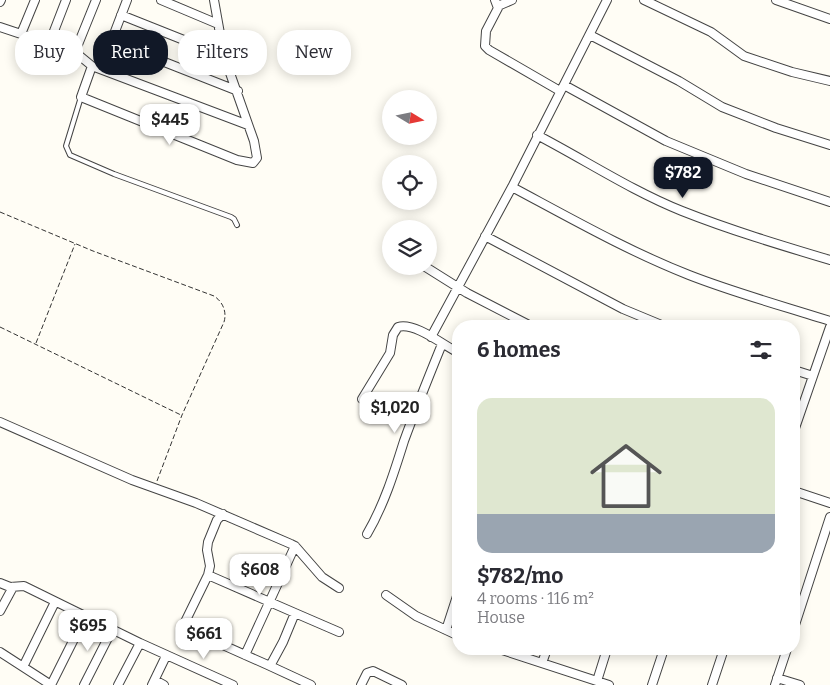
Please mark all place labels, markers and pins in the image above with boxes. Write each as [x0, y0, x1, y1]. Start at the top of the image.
pin: $445 [140, 104, 200, 146]
pin: $782 [653, 156, 713, 199]
pin: $1,020 [354, 392, 436, 434]
pin: $608 [230, 554, 290, 596]
pin: $695 [58, 610, 118, 652]
pin: $661 [174, 618, 234, 660]

